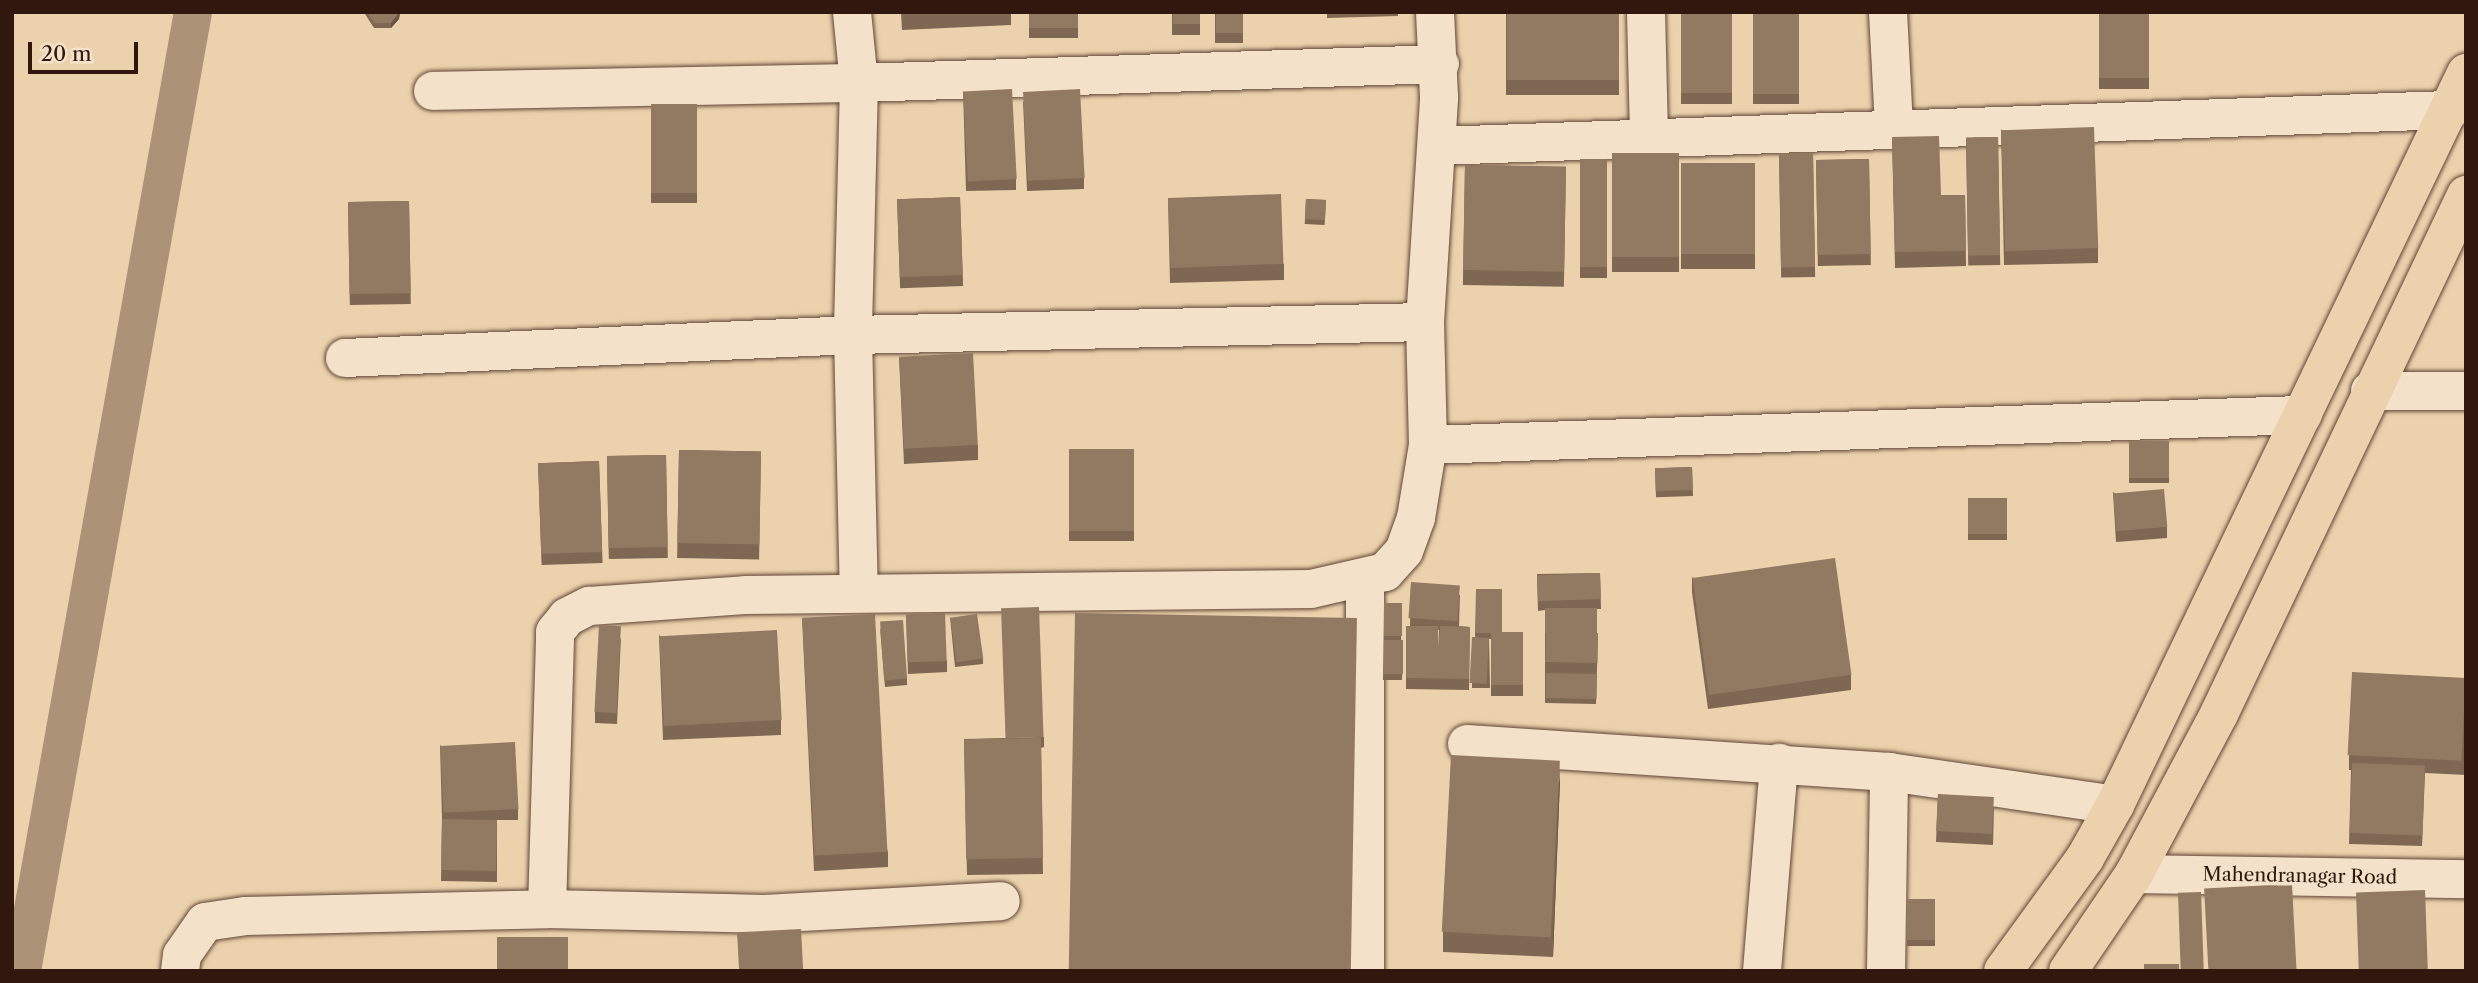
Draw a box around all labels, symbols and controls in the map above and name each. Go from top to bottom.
scale bar [32,28,142,72]
text: 20 m [41,41,92,66]
street label: Mahendranagar Road [2202,863,2398,889]

